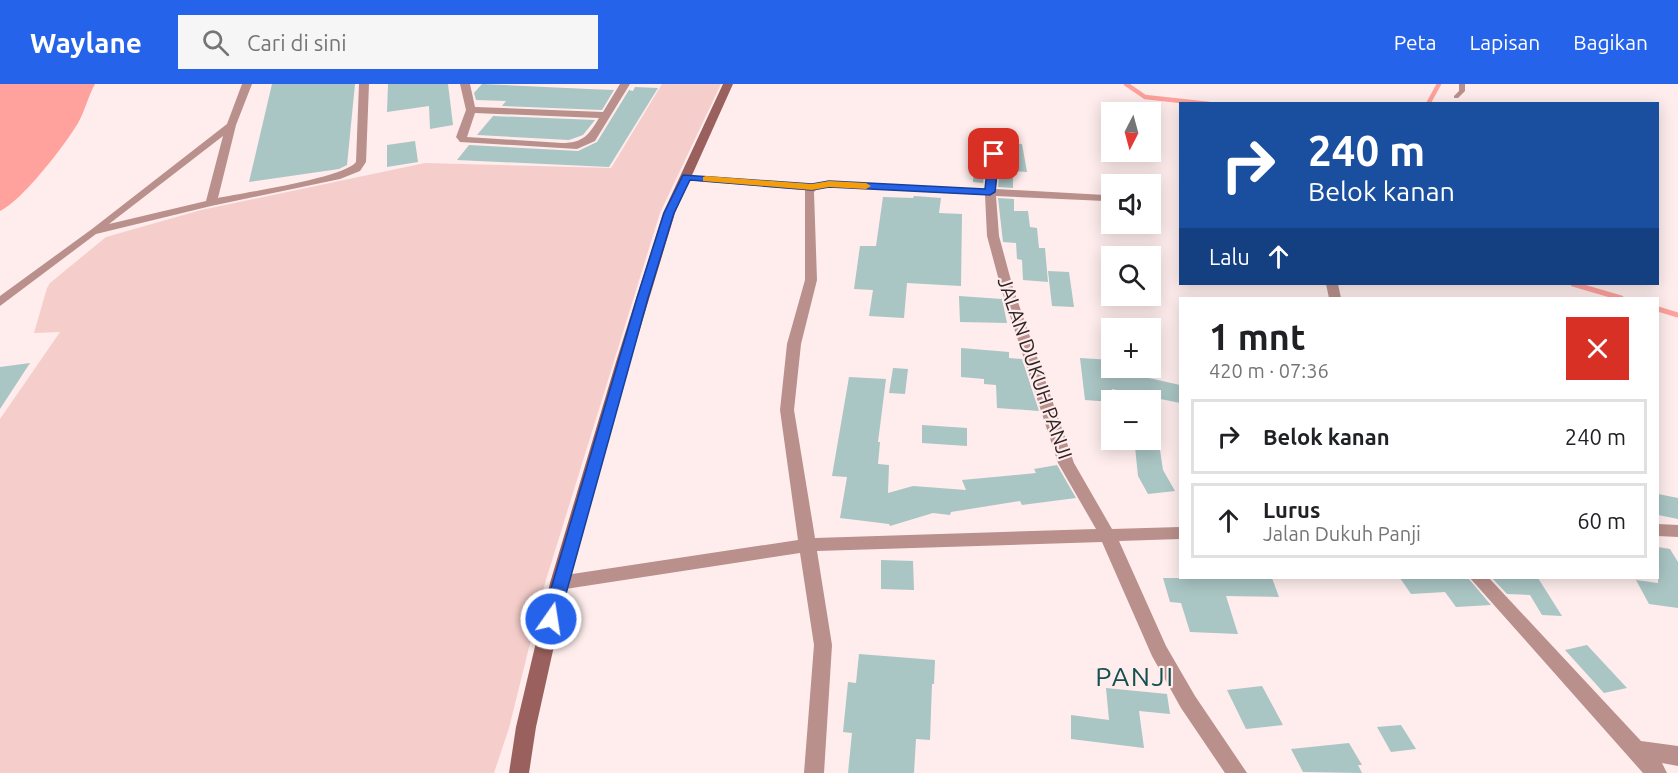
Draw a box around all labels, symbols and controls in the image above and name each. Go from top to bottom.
search box [178,15,598,69]
icon: search [199,26,232,59]
text: Waylane [30,27,142,58]
text: Cari di sini [247,30,347,55]
text: Peta [1394,30,1437,54]
text: Lapisan [1470,30,1540,54]
text: Bagikan [1573,30,1648,54]
north arrow [1101,102,1161,162]
map controls [1101,102,1161,450]
icon: right [1209,126,1287,204]
text: 240 m [1308,127,1425,174]
pin [968,128,1019,179]
icon: arrive [977,137,1010,170]
button: sound [1101,174,1161,234]
text: Belok kanan [1308,176,1455,206]
icon: ahead [1262,240,1295,273]
text: Lalu [1209,244,1250,269]
button: search [1101,246,1161,306]
street label: JALAN DUKUH PANJI [994,274,1077,462]
text: 1 mnt [1209,316,1305,357]
button: close [1566,317,1629,380]
button: + [1101,318,1161,378]
text: 420 m · 07:36 [1209,359,1329,382]
button: − [1101,390,1161,450]
icon: right [1212,420,1245,453]
text: Belok kanan [1263,424,1390,449]
text: 240 m [1565,424,1626,449]
text: Lurus [1263,497,1320,522]
icon: ahead [1212,504,1245,537]
text: 60 m [1577,508,1626,533]
text: Jalan Dukuh Panji [1263,522,1421,545]
position arrow [519,587,583,651]
district label: PANJI [1095,661,1175,691]

